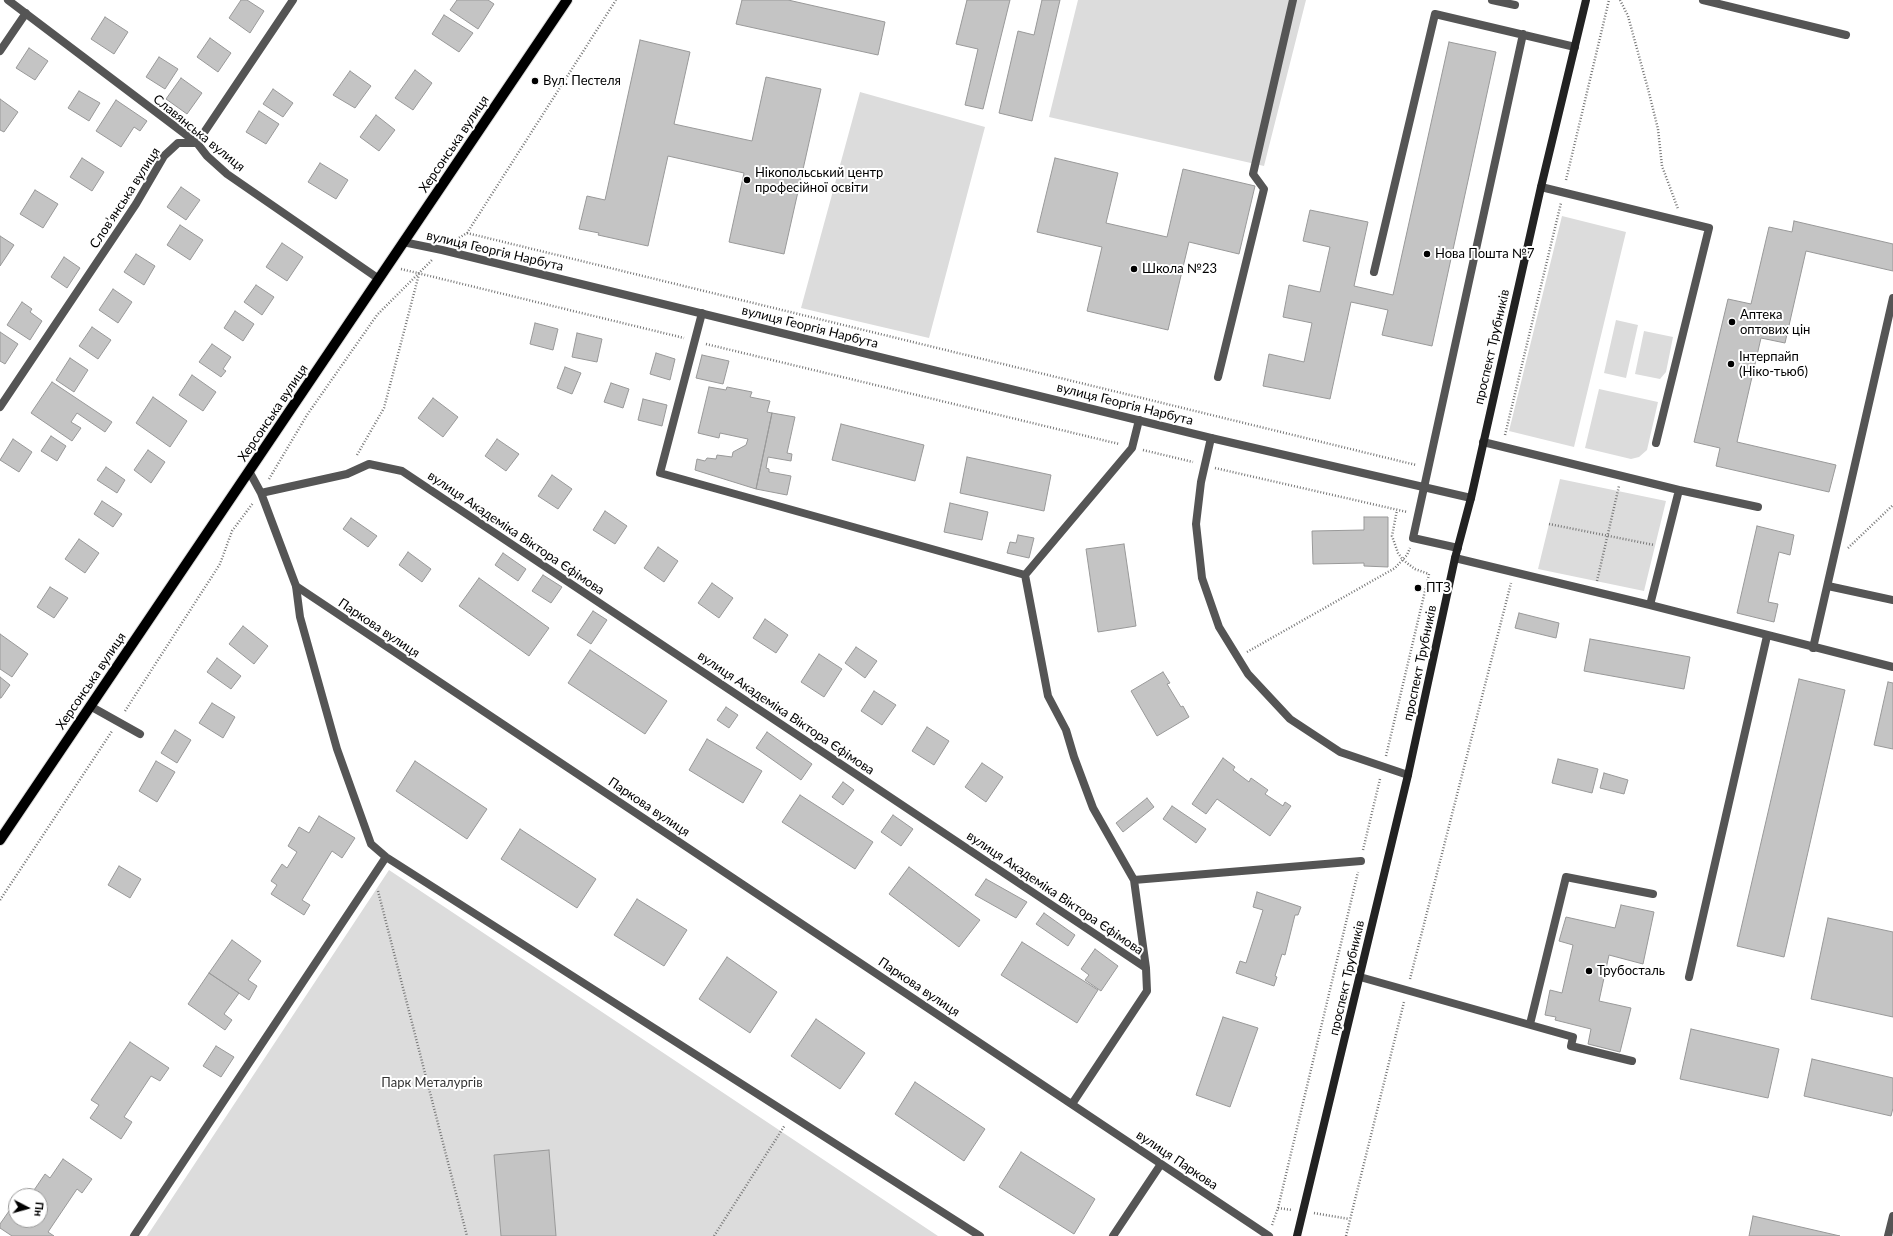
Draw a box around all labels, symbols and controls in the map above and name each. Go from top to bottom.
place label: Вул. Пестеля [543,73,621,89]
marker: Вул. Пестеля [530,76,540,86]
street label: Славянська вулиця [150,91,248,175]
street label: Херсонська вулиця [416,93,492,195]
street label: Словʼянська вулиця [87,145,163,251]
place label: Нікопольський центр професійної освіти [755,165,883,196]
marker: Нікопольський центр професійної освіти [742,175,752,185]
street label: вулиця Георгія Нарбута [425,228,565,274]
place label: Нова Пошта №7 [1435,246,1535,262]
marker: Нова Пошта №7 [1422,249,1432,259]
place label: Школа №23 [1142,261,1217,277]
marker: Школа №23 [1129,264,1139,274]
street label: проспект Трубників [1471,288,1513,406]
street label: вулиця Георгія Нарбута [740,302,880,352]
place label: Аптека оптових цін [1740,307,1810,338]
marker: Аптека оптових цін [1727,317,1737,327]
place label: Інтерпайп (Ніко-тьюб) [1739,349,1808,380]
marker: Інтерпайп (Ніко-тьюб) [1726,359,1736,369]
street label: Херсонська вулиця [235,362,311,464]
street label: вулиця Георгія Нарбута [1055,379,1195,429]
street label: вулиця Академіка Віктора Єфімова [425,468,607,598]
place label: ПТЗ [1426,580,1451,596]
marker: ПТЗ [1413,583,1423,593]
street label: Паркова вулиця [335,595,423,661]
street label: проспект Трубників [1400,604,1440,722]
street label: Херсонська вулиця [53,630,129,732]
street label: вулиця Академіка Віктора Єфімова [695,648,877,778]
street label: Паркова вулиця [605,774,693,840]
street label: вулиця Академіка Віктора Єфімова [964,828,1146,958]
street label: проспект Трубників [1326,919,1368,1037]
street label: Паркова вулиця [875,954,963,1020]
place label: Трубосталь [1597,963,1665,979]
marker: Трубосталь [1584,966,1594,976]
park label: Парк Металургів [381,1075,483,1091]
street label: вулиця Паркова [1133,1127,1221,1193]
north arrow [8,1188,48,1228]
text: Пн [32,1201,47,1217]

